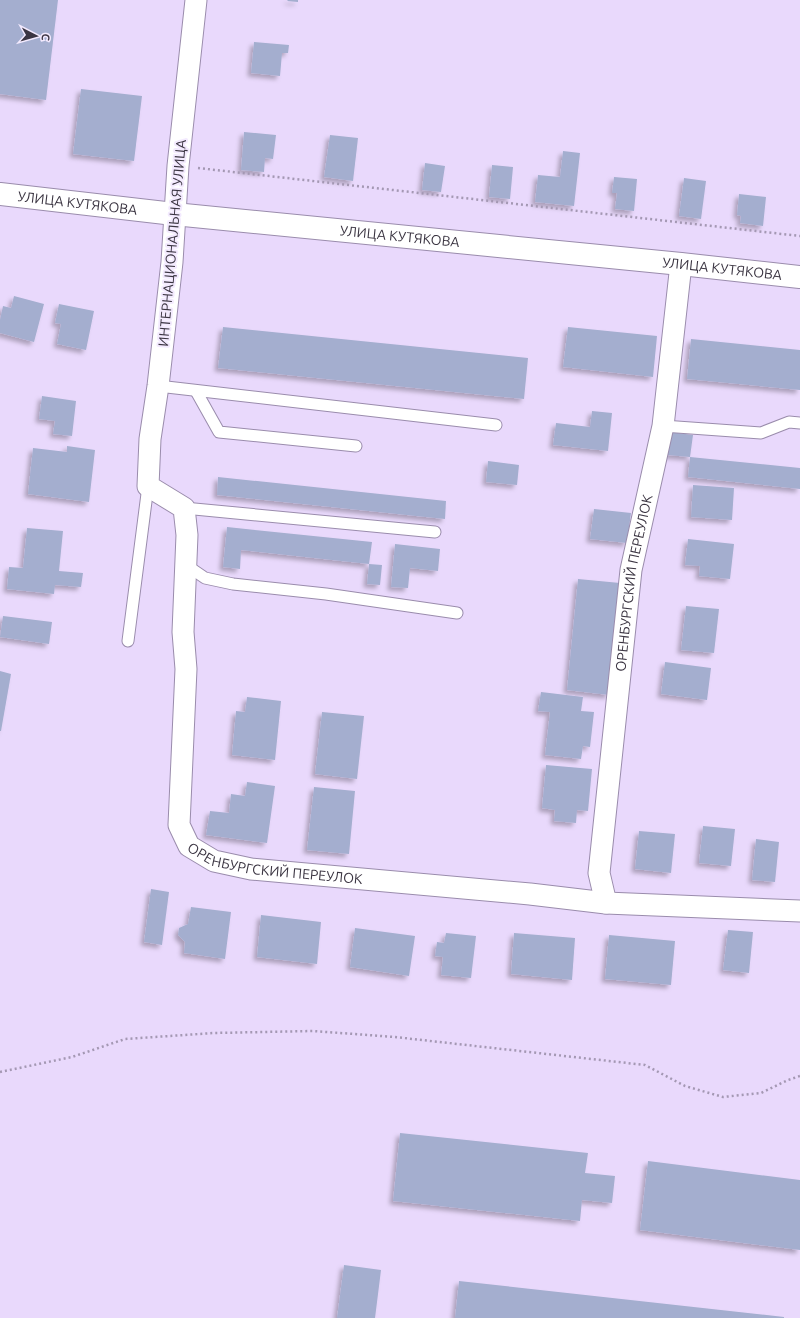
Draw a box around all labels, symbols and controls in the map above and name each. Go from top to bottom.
north arrow [16,16,56,56]
text: С [40,33,52,41]
street label: ИНТЕРНАЦИОНАЛЬНАЯ УЛИЦА [155,139,189,347]
street label: УЛИЦА КУТЯКОВА [17,188,138,218]
street label: УЛИЦА КУТЯКОВА [339,222,460,250]
street label: УЛИЦА КУТЯКОВА [662,254,783,283]
street label: ОРЕНБУРГСКИЙ ПЕРЕУЛОК [612,493,656,672]
street label: ОРЕНБУРГСКИЙ ПЕРЕУЛОК [185,839,364,887]

